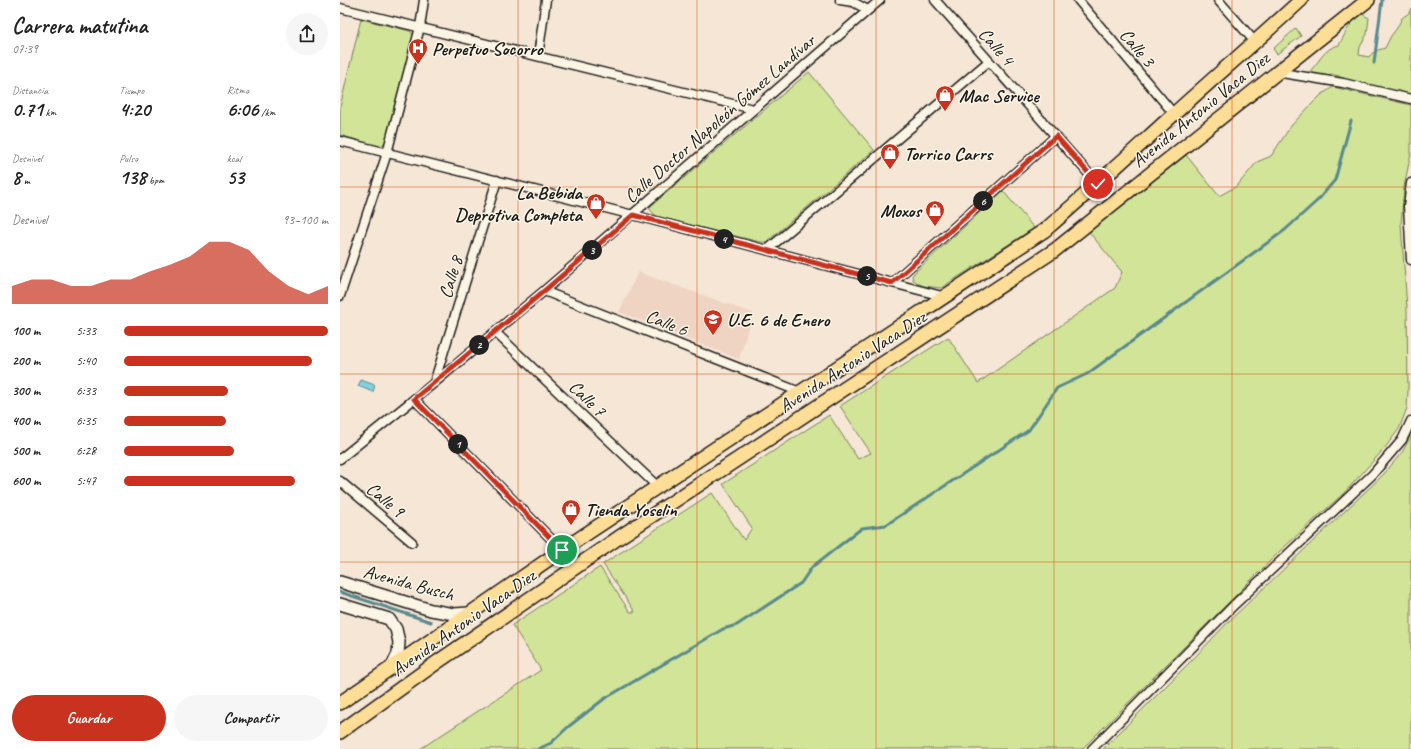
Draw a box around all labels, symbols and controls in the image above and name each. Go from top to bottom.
text: Carrera matutina [12,12,147,40]
button: share [286,13,328,55]
street label: Calle 4 [973,23,1021,73]
street label: Calle 3 [1114,23,1161,73]
street label: Calle Doctor Napoleón Gómez Landívar [619,28,821,208]
hospital icon: Perpetuo Socorro [407,37,429,65]
place label: Perpetuo Socorro [432,37,544,61]
text: 07:39 [12,41,38,57]
street label: Avenida Antonio Vaca Diez [1127,46,1276,173]
text: Distancia [12,83,48,97]
text: Tiempo [119,83,144,97]
text: Ritmo [227,83,249,97]
shop icon: Mac Service [934,84,956,112]
place label: Mac Service [959,84,1040,108]
text: 0.71 [12,97,43,122]
text: 4:20 [119,97,150,122]
text: 6:06 [227,97,258,122]
text: km [43,105,56,119]
text: /km [258,105,276,119]
shop icon: Torrico Carrs [879,142,901,170]
place label: Torrico Carrs [904,142,994,166]
text: Desnivel [12,151,42,165]
text: Pulso [119,151,138,165]
text: kcal [227,151,241,165]
text: 8 [12,165,21,190]
text: 138 [119,165,146,190]
text: 53 [227,165,244,190]
pin [1081,167,1115,201]
text: m [21,173,30,187]
text: bpm [146,173,164,187]
icon: check [1087,173,1109,195]
place label: La Bebida Deprotiva Completa [455,181,584,227]
pin: 6 [973,191,993,211]
shop icon: La Bebida Deprotiva Completa [585,192,607,220]
text: 6 [980,194,986,208]
place label: Moxos [880,199,923,223]
shop icon: Moxos [924,199,946,227]
text: Desnivel [12,212,47,228]
text: 93–100 m [283,212,328,228]
pin: 4 [714,229,734,249]
text: 4 [722,232,726,246]
pin: 3 [582,240,602,260]
text: 3 [590,243,594,257]
street label: Calle 8 [433,251,469,301]
pin: 5 [857,266,877,286]
text: 5 [865,269,869,283]
street label: Calle 6 [642,304,692,343]
street label: Avenida Antonio Vaca Diez [775,304,932,418]
school or university icon: U.E. 6 de Enero [702,308,724,336]
place label: U.E. 6 de Enero [727,308,831,332]
text: 100 m [12,323,40,339]
text: 5:33 [76,323,96,339]
pin: 2 [469,335,489,355]
text: 2 [477,338,481,352]
text: 200 m [12,353,40,369]
text: 5:40 [76,353,96,369]
street label: Calle 7 [563,375,612,423]
text: 300 m [12,383,40,399]
text: 6:33 [76,383,96,399]
text: 400 m [12,413,40,429]
text: 6:35 [76,413,96,429]
pin: 1 [448,434,468,454]
text: 1 [456,437,460,451]
text: 500 m [12,443,40,459]
text: 6:28 [76,443,96,459]
text: 600 m [12,473,40,489]
text: 5:47 [76,473,96,489]
street label: Calle 9 [361,477,411,524]
shop icon: Tienda Yoselin [560,498,582,526]
place label: Tienda Yoselin [585,498,677,522]
pin [545,533,579,567]
icon: arrive [551,539,573,561]
street label: Avenida Busch [361,559,457,607]
street label: Avenida Antonio Vaca Diez [387,563,542,682]
button: Guardar [12,695,166,741]
button: Compartir [174,695,328,741]

